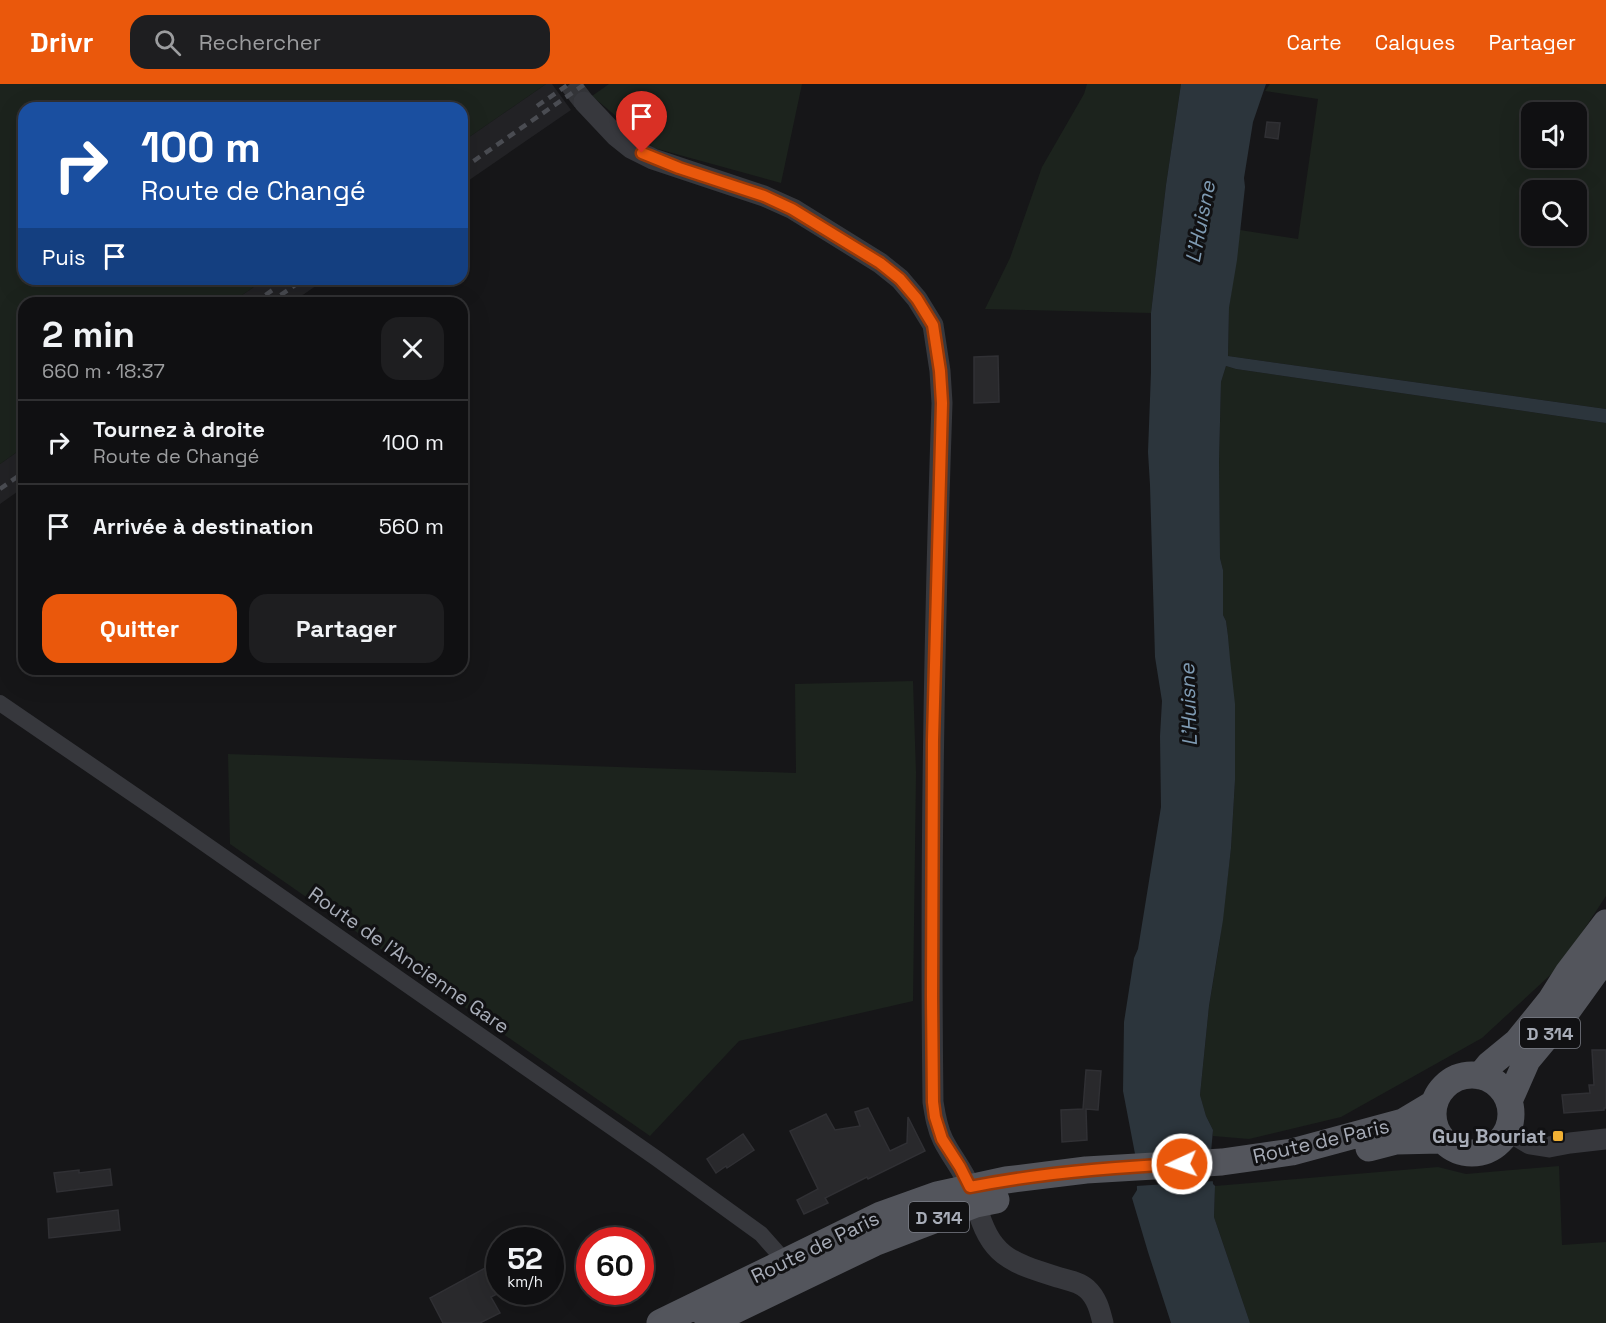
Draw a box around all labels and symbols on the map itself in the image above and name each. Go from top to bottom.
pin [616,91,667,153]
water label: L'Huisne [1179,177,1221,265]
water label: L'Huisne [1173,662,1203,747]
street label: Route de l'Ancienne Gare [303,881,515,1039]
road number: D 314 [1520,1018,1580,1048]
street label: Route de Paris [1250,1113,1392,1169]
place label: Guy Bouriat [1432,1123,1546,1149]
marker: Guy Bouriat [1551,1129,1565,1143]
position arrow [1150,1132,1214,1196]
road number: D 314 [909,1202,969,1232]
street label: Route de Paris [747,1205,883,1289]
speed limit sign: 60 [576,1227,654,1305]

